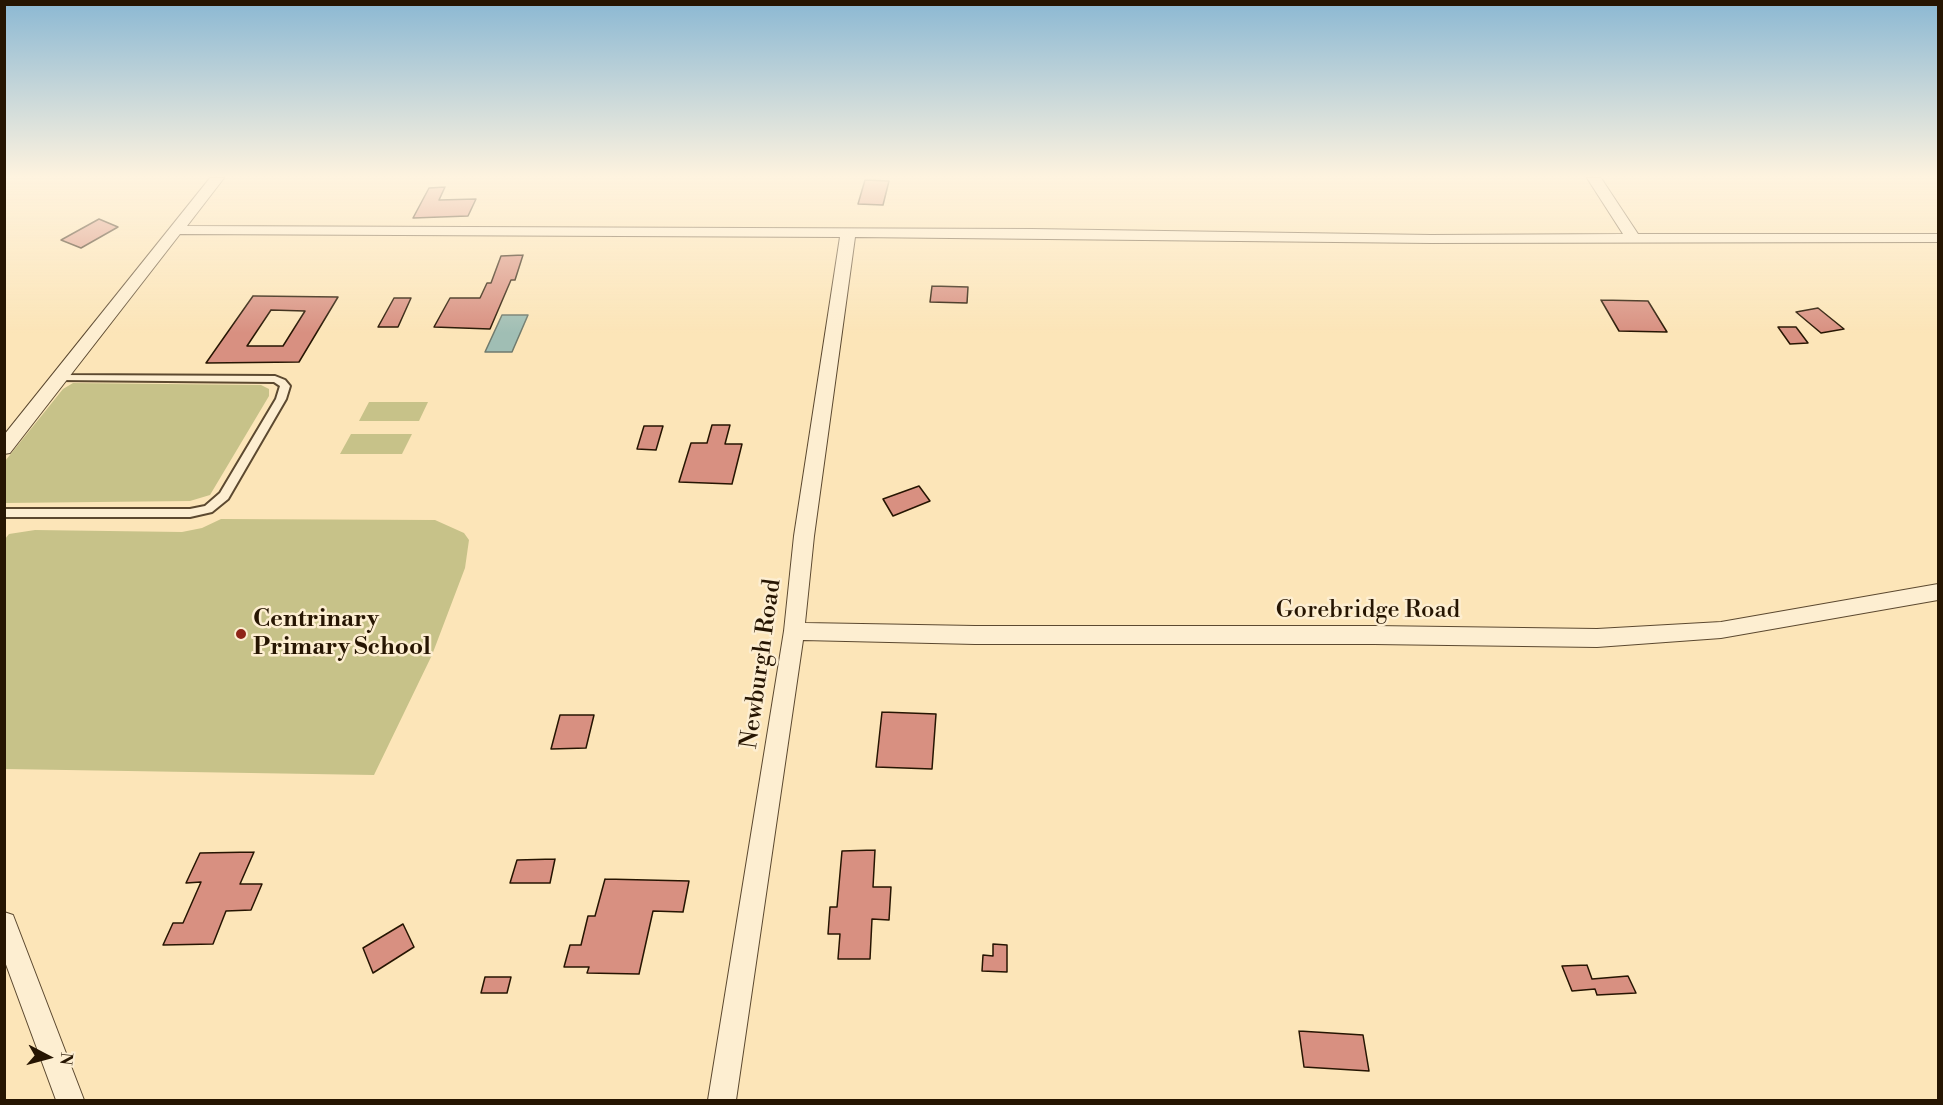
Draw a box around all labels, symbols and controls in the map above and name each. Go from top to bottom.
street label: Newburgh Road [736,577,788,751]
street label: Gorebridge Road [1276,597,1460,625]
place label: Centrinary Primary School [253,606,431,662]
marker: Centrinary Primary School [234,627,248,641]
north arrow [18,1027,78,1087]
text: N [55,1052,77,1066]

